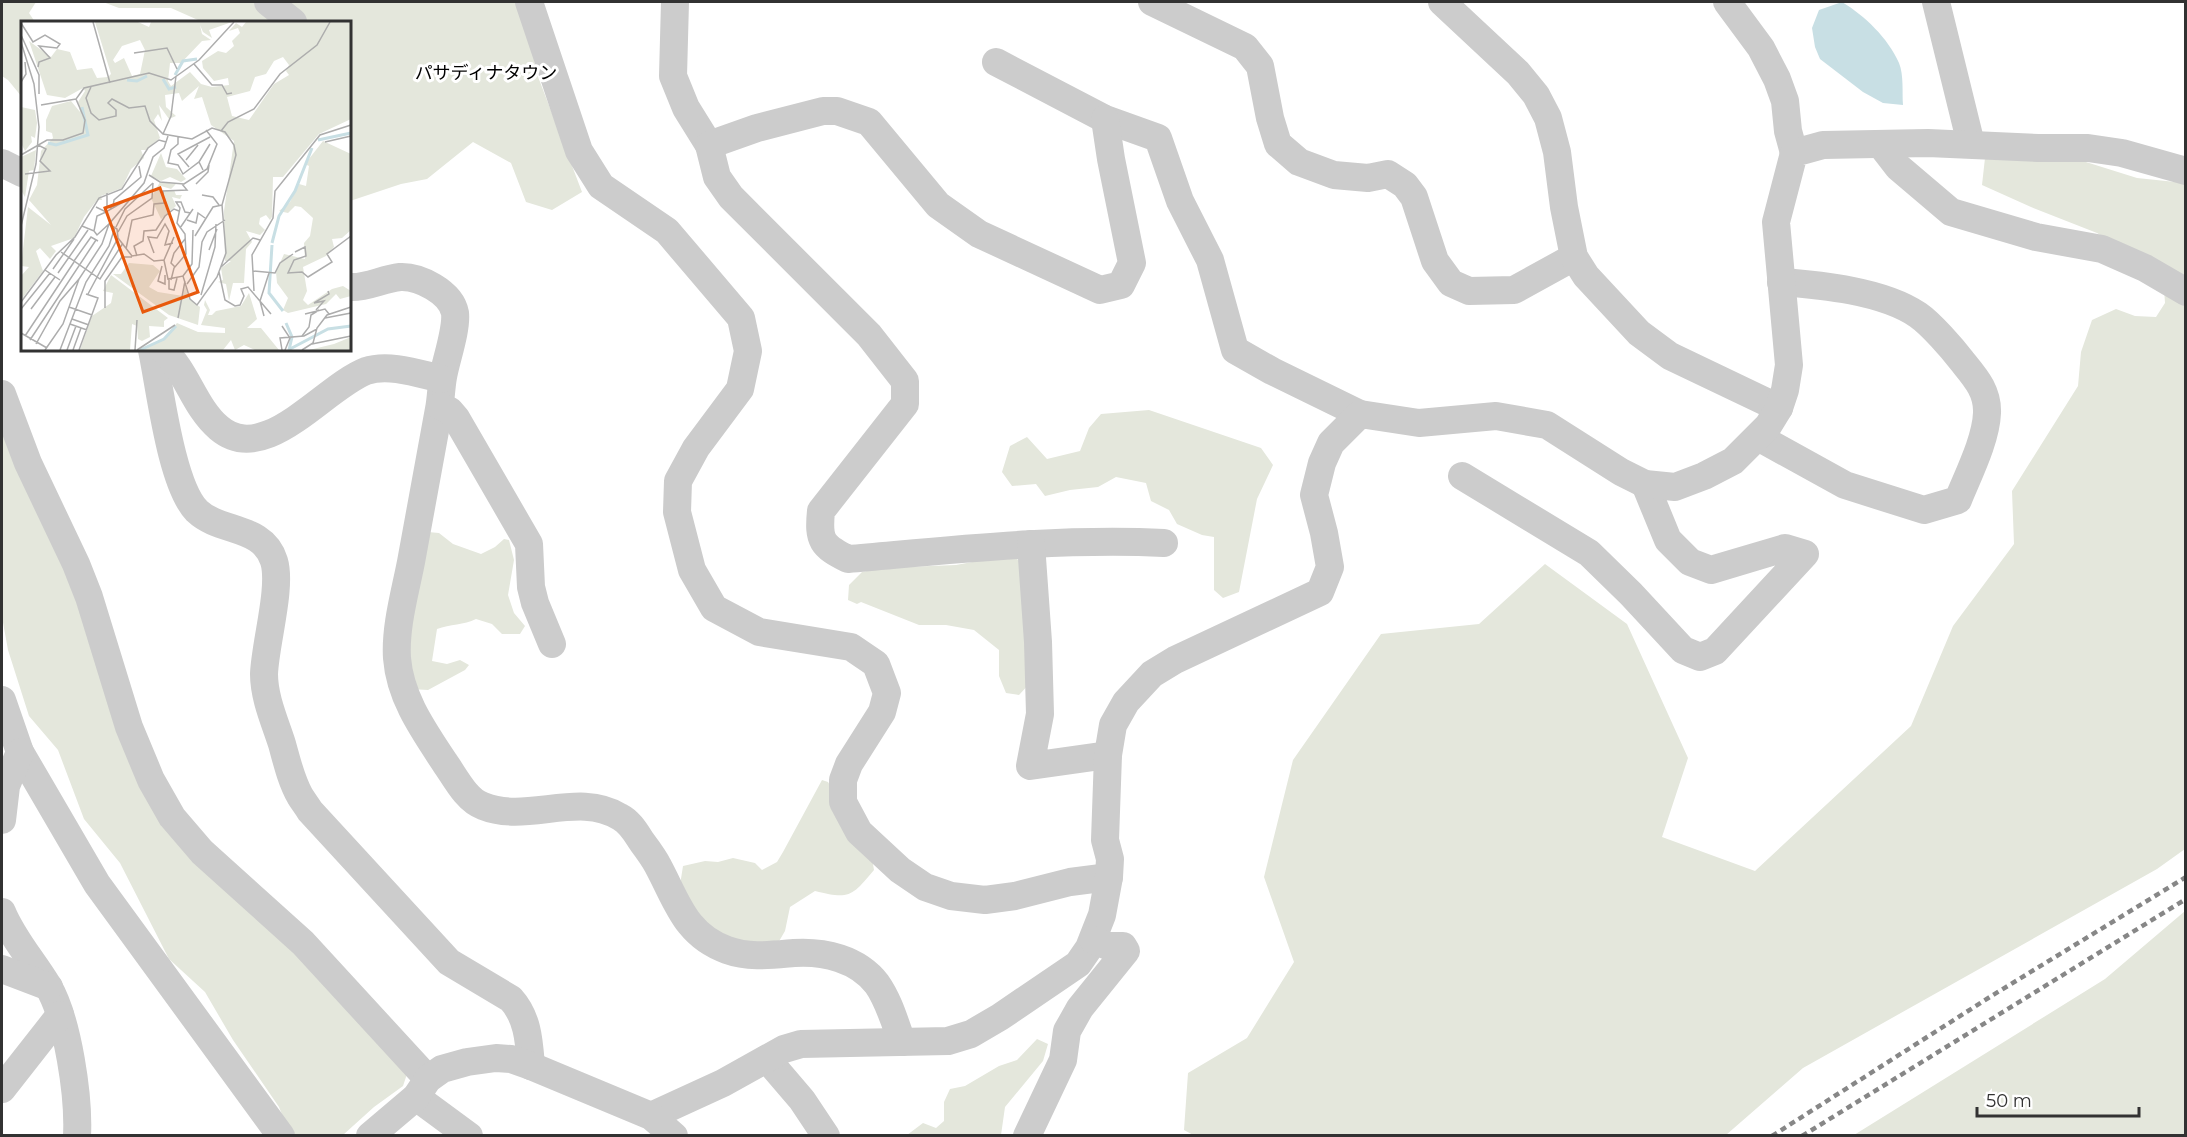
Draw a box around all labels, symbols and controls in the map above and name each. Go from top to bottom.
inset map [21,21,351,351]
district label: パサディナタウン [415,62,557,84]
scale bar [1977,1080,2139,1118]
text: 50 m [1986,1090,2032,1112]

